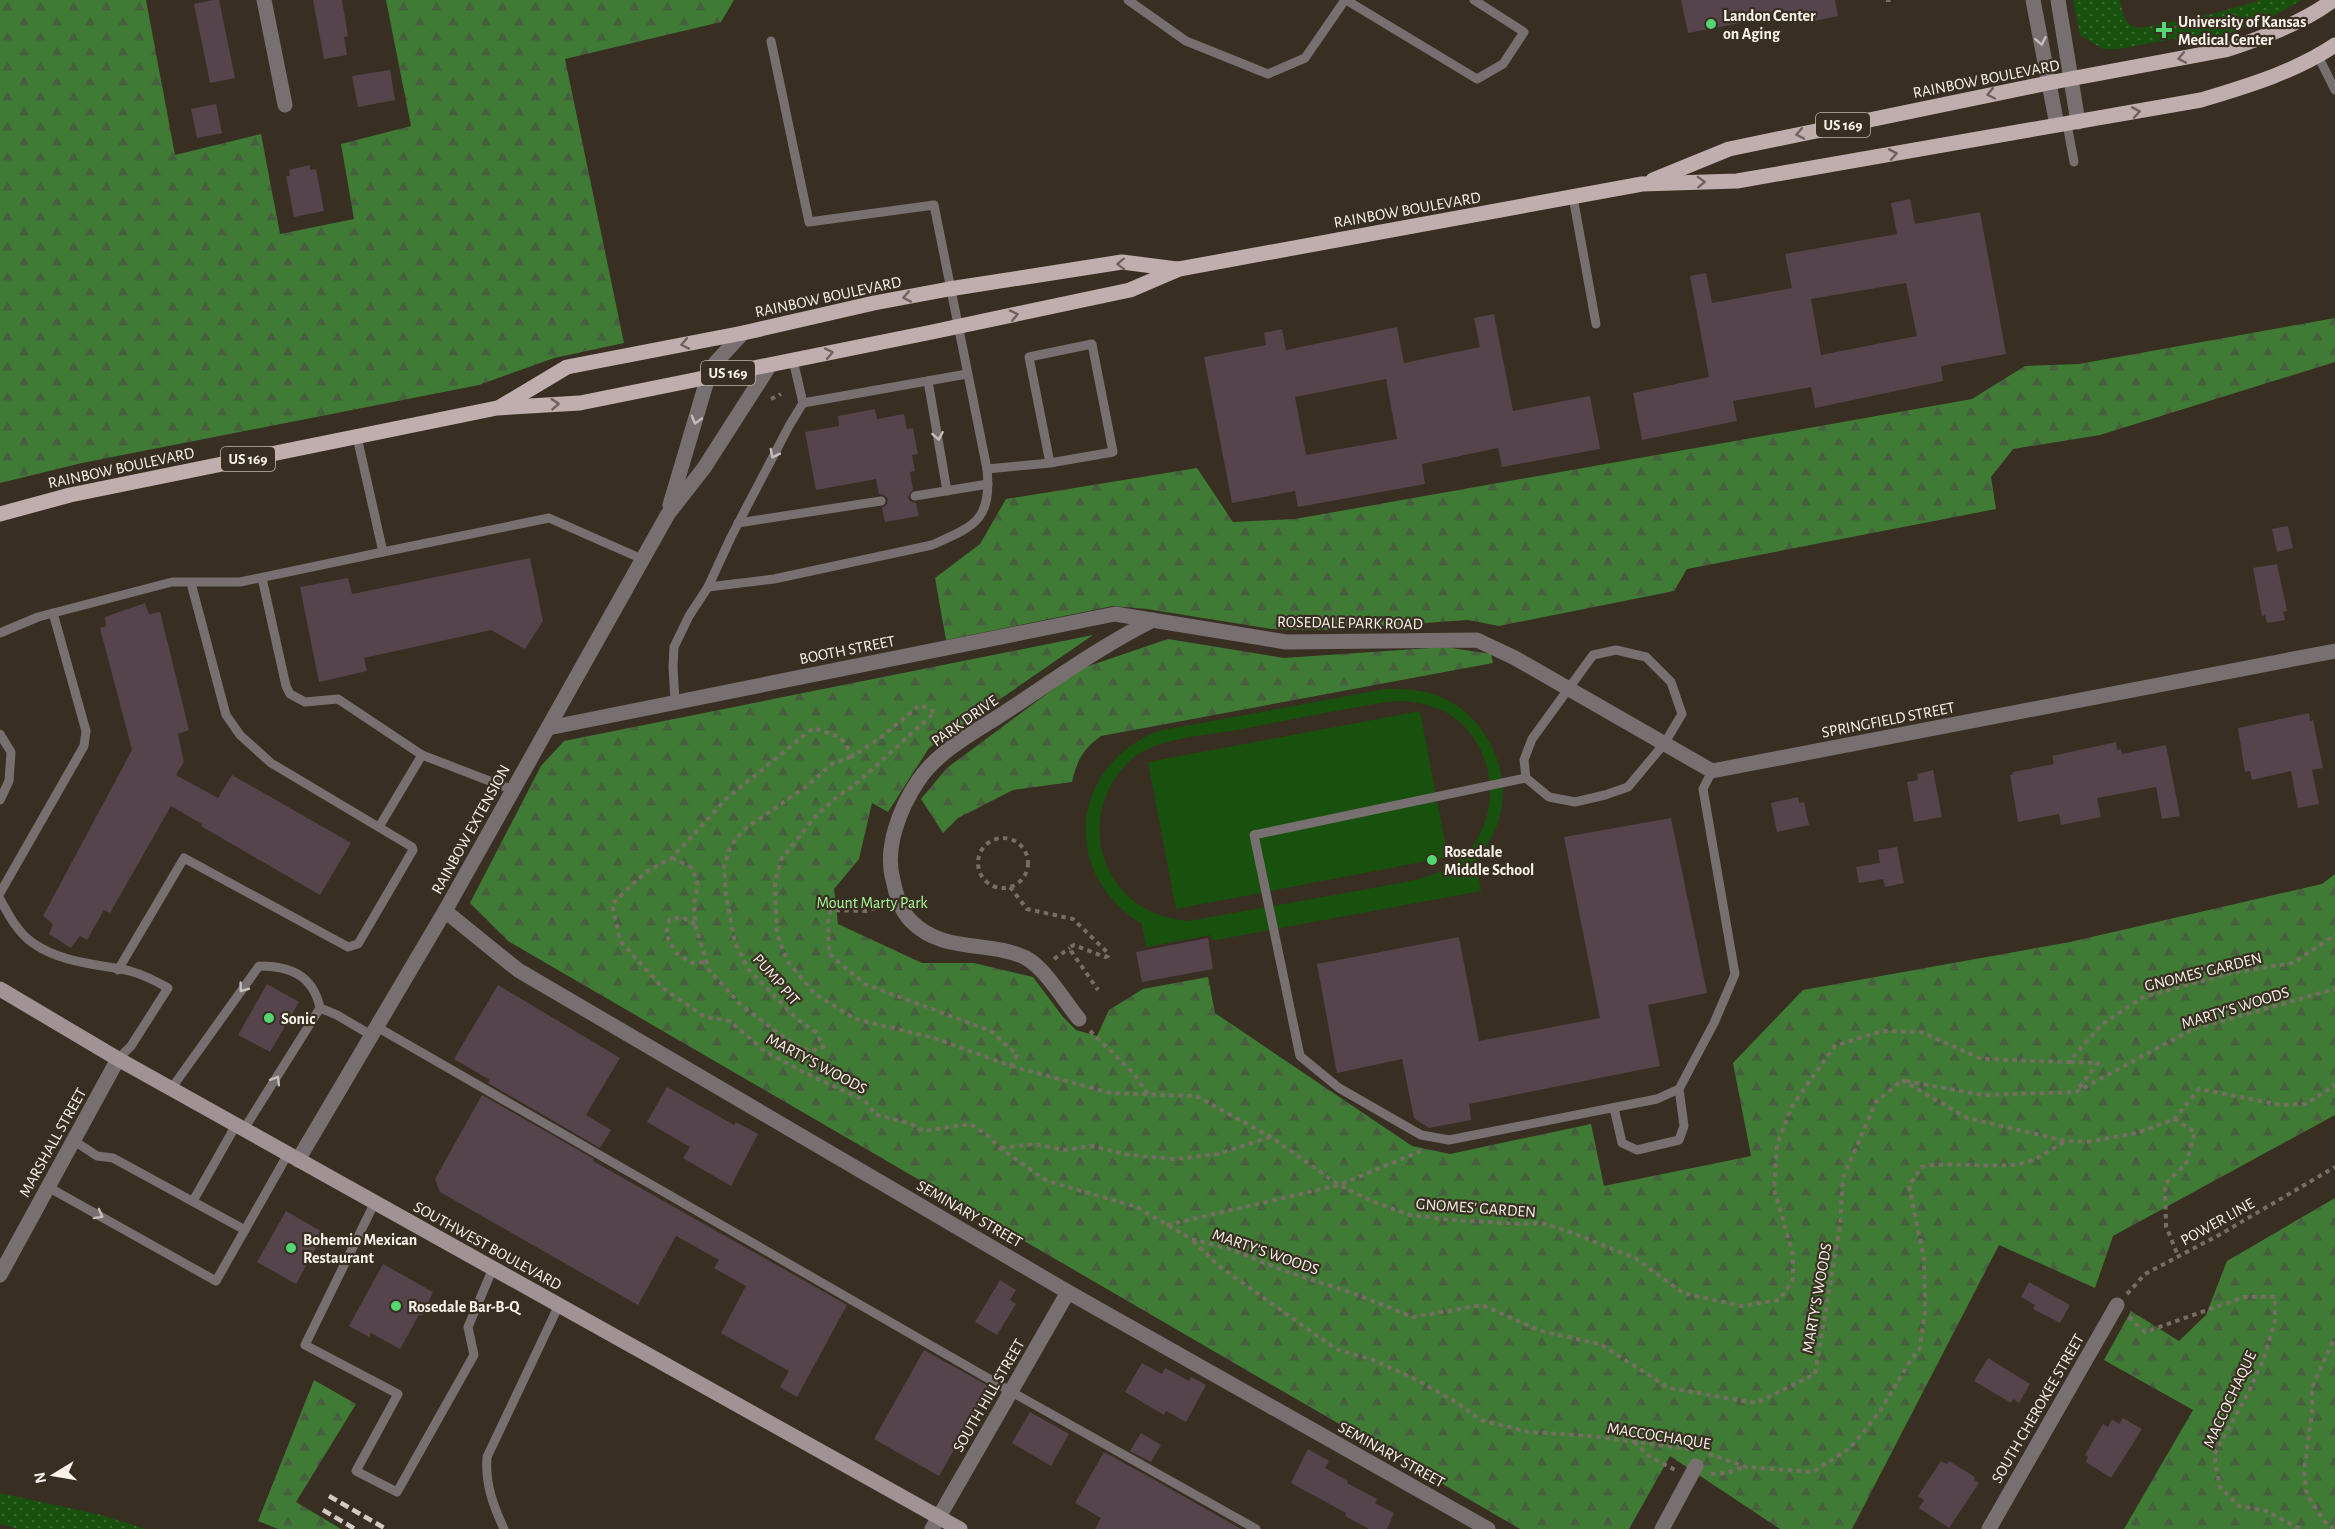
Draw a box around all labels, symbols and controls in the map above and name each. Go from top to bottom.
place label: Landon Center on Aging [1723,8,1816,42]
place label: University of Kansas Medical Center [2178,14,2306,48]
marker: Landon Center on Aging [1704,17,1718,31]
marker: University of Kansas Medical Center [2155,21,2173,39]
one-way arrow [2034,36,2047,46]
one-way arrow [2177,51,2187,64]
street label: RAINBOW BOULEVARD [1912,57,2061,101]
one-way arrow [1986,87,1996,100]
one-way arrow [2131,106,2141,118]
road number: US 169 [1816,113,1870,137]
one-way arrow [1796,127,1806,140]
one-way arrow [1888,148,1898,160]
one-way arrow [1696,176,1705,189]
street label: RAINBOW BOULEVARD [1332,189,1482,231]
one-way arrow [1116,257,1125,270]
street label: RAINBOW BOULEVARD [754,274,903,320]
one-way arrow [903,290,913,303]
one-way arrow [1009,309,1019,322]
one-way arrow [681,337,691,350]
one-way arrow [824,347,834,360]
road number: US 169 [701,361,755,385]
one-way arrow [551,398,560,411]
one-way arrow [690,414,703,424]
one-way arrow [931,431,943,441]
street label: RAINBOW BOULEVARD [47,445,196,491]
road number: US 169 [221,447,275,471]
one-way arrow [770,448,782,459]
street label: ROSEDALE PARK ROAD [1277,614,1423,632]
street label: BOOTH STREET [798,633,896,667]
street label: PARK DRIVE [928,692,1001,749]
street label: SPRINGFIELD STREET [1820,699,1956,741]
street label: RAINBOW EXTENSION [429,762,513,897]
place label: Rosedale Middle School [1444,844,1534,878]
marker: Rosedale Middle School [1425,853,1439,867]
park label: Mount Marty Park [816,895,928,912]
street label: GNOMES' GARDEN [2143,950,2264,994]
street label: PUMP PIT [750,951,803,1008]
one-way arrow [239,981,250,992]
street label: MARTY'S WOODS [2180,984,2291,1032]
marker: Sonic [262,1011,276,1025]
place label: Sonic [281,1011,315,1027]
street label: MARTY'S WOODS [763,1031,870,1097]
one-way arrow [268,1076,280,1086]
street label: MARSHALL STREET [16,1085,89,1200]
street label: SEMINARY STREET [914,1177,1025,1251]
street label: POWER LINE [2178,1195,2257,1249]
street label: GNOMES' GARDEN [1415,1196,1537,1220]
street label: SOUTHWEST BOULEVARD [411,1199,564,1293]
one-way arrow [93,1208,103,1219]
street label: MARTY'S WOODS [1210,1226,1321,1278]
place label: Bohemio Mexican Restaurant [303,1232,417,1266]
marker: Bohemio Mexican Restaurant [284,1241,298,1255]
street label: MARTY'S WOODS [1799,1242,1835,1355]
marker: Rosedale Bar-B-Q [389,1299,403,1313]
place label: Rosedale Bar-B-Q [408,1299,521,1316]
street label: SOUTH CHEROKEE STREET [1989,1331,2087,1486]
street label: SOUTH HILL STREET [950,1336,1028,1455]
street label: MACCOCHAQUE [2201,1348,2260,1451]
street label: SEMINARY STREET [1336,1419,1448,1491]
street label: MACCOCHAQUE [1606,1420,1712,1453]
north arrow [24,1445,84,1505]
text: N [31,1471,49,1485]

